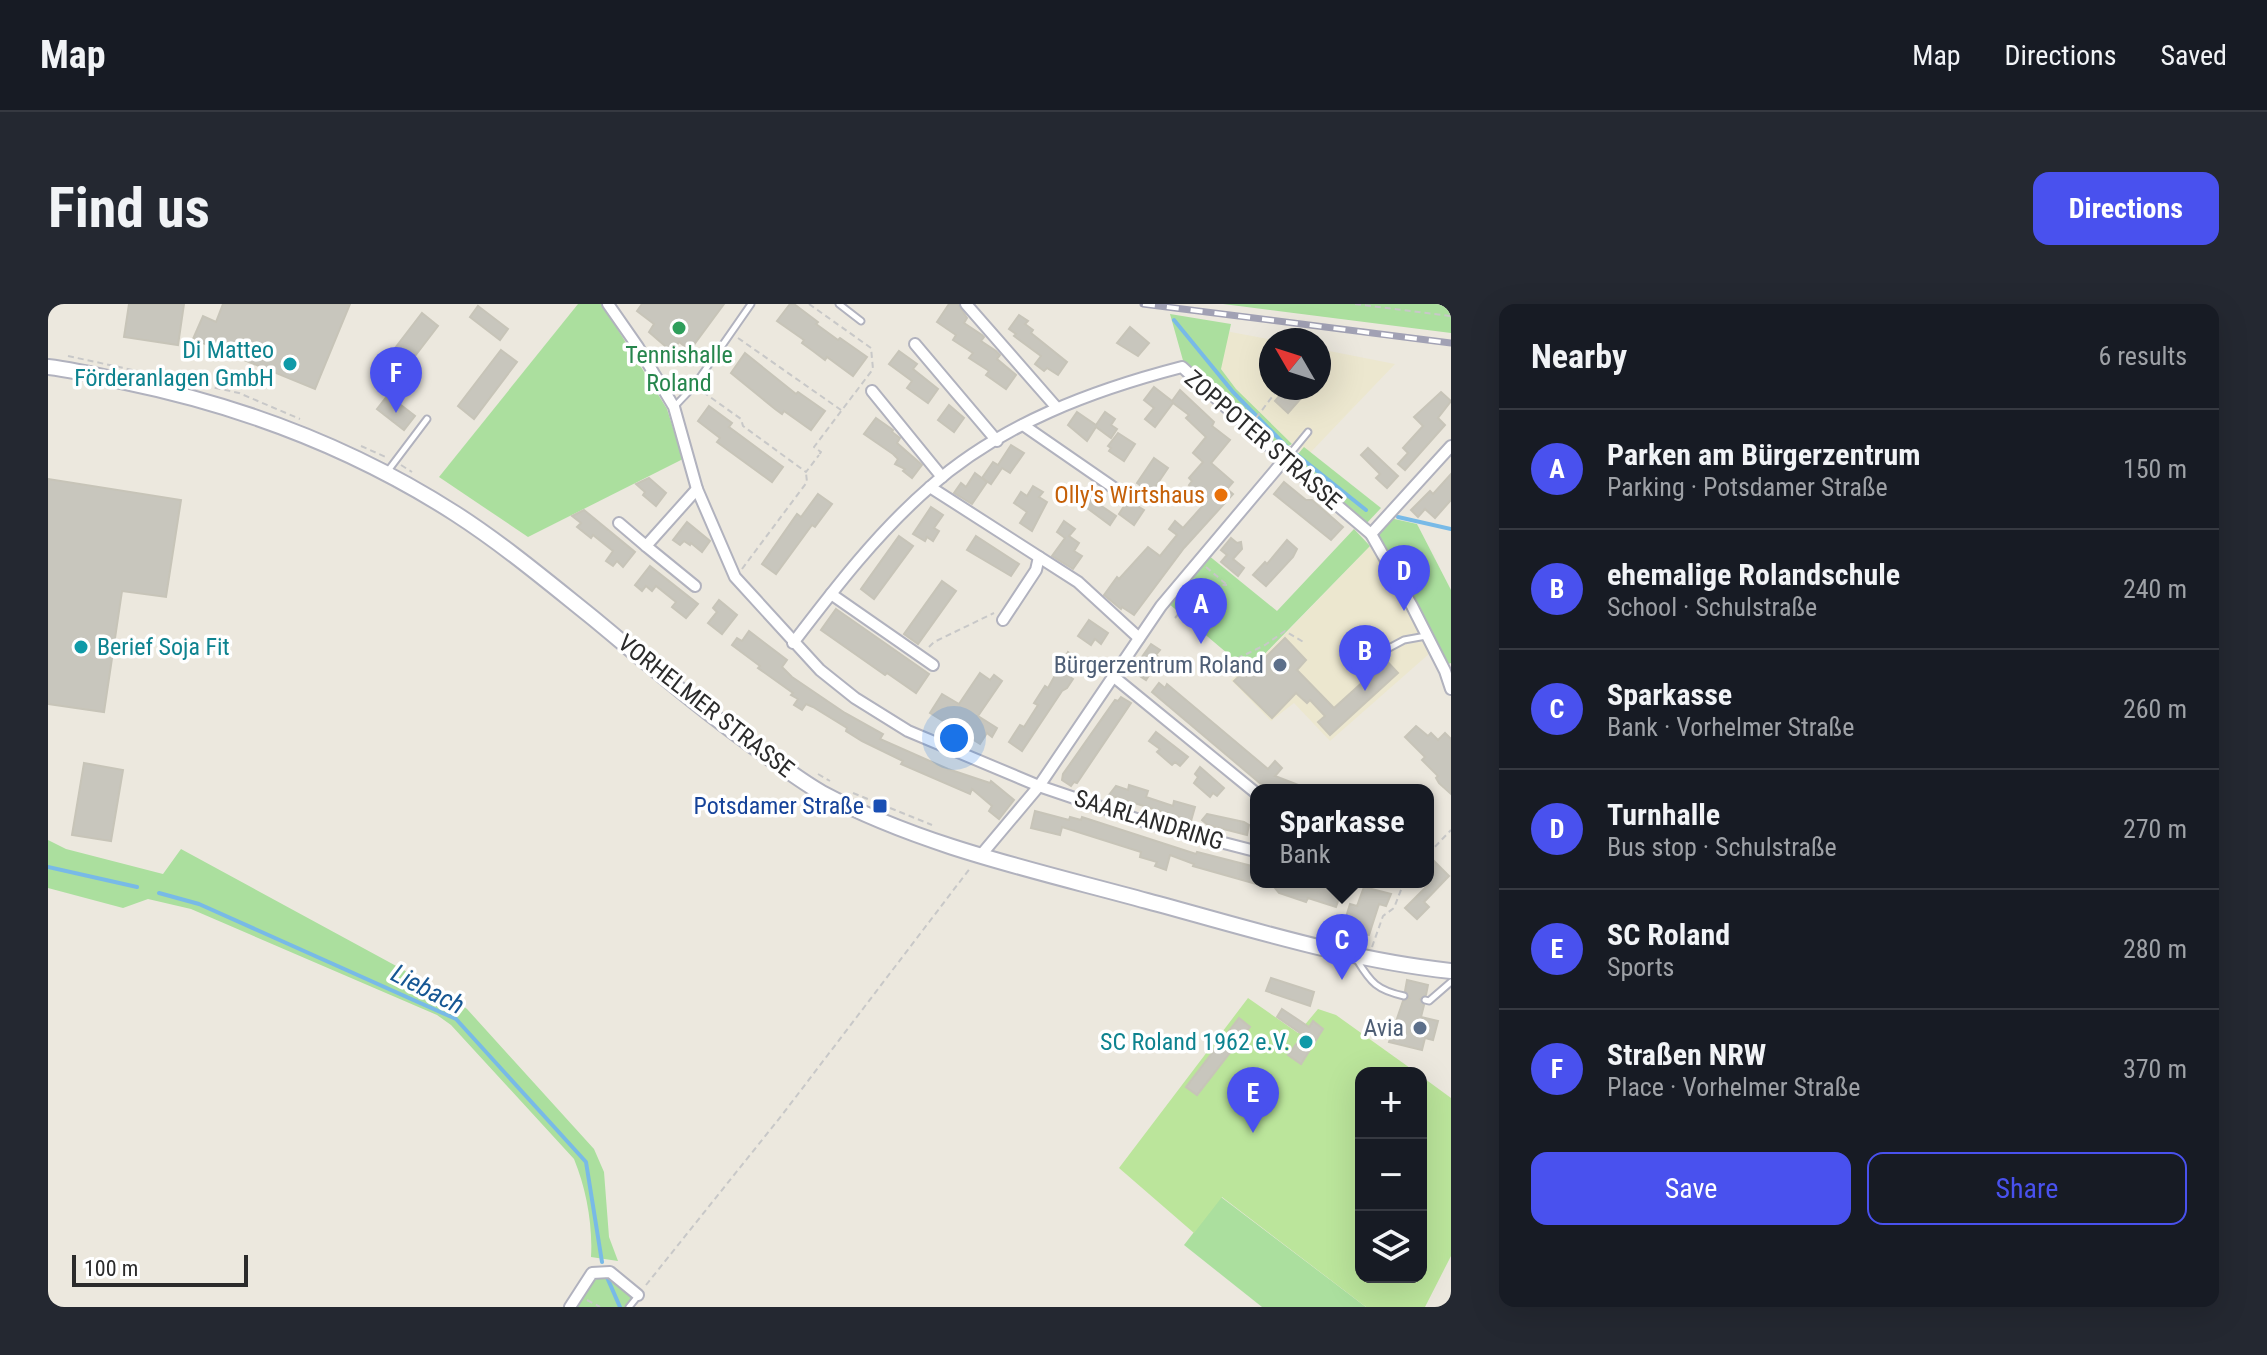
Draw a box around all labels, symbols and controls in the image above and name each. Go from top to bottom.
text: Map [40,33,106,77]
text: Map [1912,39,1961,72]
text: Directions [2005,39,2116,72]
text: Saved [2160,39,2227,72]
button: Directions [2033,172,2219,245]
text: Find us [48,175,210,241]
marker: Tennishalle Roland [670,319,688,337]
north arrow [1259,328,1331,400]
place label: Di Matteo Förderanlagen GmbH [74,336,274,392]
text: Nearby [1531,336,1627,376]
place label: Tennishalle Roland [625,341,733,397]
text: 6 results [2098,341,2187,371]
pin: F [370,347,422,413]
marker: Di Matteo Förderanlagen GmbH [281,355,299,373]
street label: ZOPPOTER STRASSE [1179,364,1347,516]
text: Parken am Bürgerzentrum [1607,437,1921,472]
text: A [1549,454,1565,484]
text: 150 m [2123,454,2187,484]
text: Parking · Potsdamer Straße [1607,472,1888,502]
place label: Olly's Wirtshaus [1054,481,1205,509]
marker: Olly's Wirtshaus [1212,486,1230,504]
pin: D [1378,545,1430,611]
text: ehemalige Rolandschule [1607,557,1900,592]
text: B [1550,574,1564,604]
text: 240 m [2123,574,2187,604]
pin: A [1175,578,1227,644]
text: School · Schulstraße [1607,592,1817,622]
pin: B [1339,625,1391,691]
street label: VORHELMER STRASSE [613,629,800,783]
place label: Berief Soja Fit [97,633,230,661]
marker: Berief Soja Fit [72,638,90,656]
place label: Bürgerzentrum Roland [1054,651,1264,679]
marker: Bürgerzentrum Roland [1271,656,1289,674]
text: Sparkasse [1607,677,1732,712]
text: C [1550,694,1564,724]
text: 260 m [2123,694,2187,724]
text: Bank · Vorhelmer Straße [1607,712,1854,742]
your location [934,718,974,758]
street label: SAARLANDRING [1071,784,1227,856]
popup [1250,784,1434,888]
place label: Potsdamer Straße [694,792,864,820]
marker: Potsdamer Straße [871,797,889,815]
text: Turnhalle [1607,797,1720,832]
text: Sparkasse [1279,804,1405,839]
text: D [1550,814,1564,844]
text: 270 m [2123,814,2187,844]
text: Bus stop · Schulstraße [1607,832,1837,862]
text: Bank [1279,839,1330,869]
pin: C [1316,914,1368,980]
text: SC Roland [1607,917,1730,952]
text: E [1551,934,1563,964]
text: 280 m [2123,934,2187,964]
text: Sports [1607,952,1674,982]
water label: Liebach [386,958,470,1020]
place label: Avia [1363,1014,1404,1042]
marker: Avia [1411,1019,1429,1037]
place label: SC Roland 1962 e.V. [1100,1028,1290,1056]
marker: SC Roland 1962 e.V. [1297,1033,1315,1051]
text: Straßen NRW [1607,1037,1766,1072]
text: F [1551,1054,1563,1084]
text: 370 m [2123,1054,2187,1084]
pin: E [1227,1067,1279,1133]
map controls [1355,1067,1427,1283]
button: + [1355,1067,1427,1139]
text: Place · Vorhelmer Straße [1607,1072,1860,1102]
button: − [1355,1139,1427,1211]
button: Save [1531,1152,1851,1225]
button: Share [1867,1152,2187,1225]
button: layers [1355,1211,1427,1283]
scale bar [72,1251,248,1287]
text: 100 m [84,1256,138,1281]

